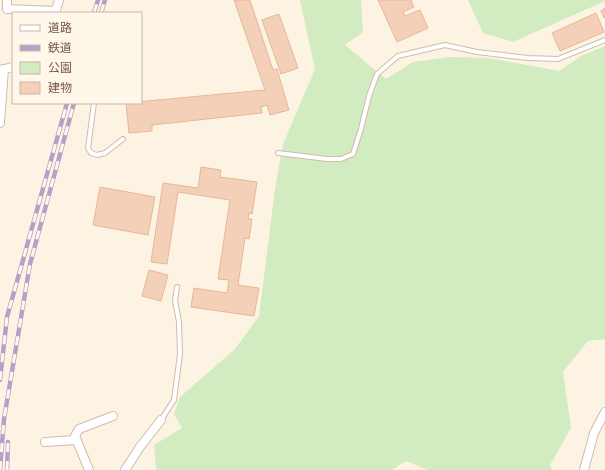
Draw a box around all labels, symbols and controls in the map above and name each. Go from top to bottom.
legend [12,12,142,104]
text: 道路 [48,20,72,35]
text: 鉄道 [48,40,72,55]
text: 公園 [48,60,72,75]
text: 建物 [48,80,72,95]

